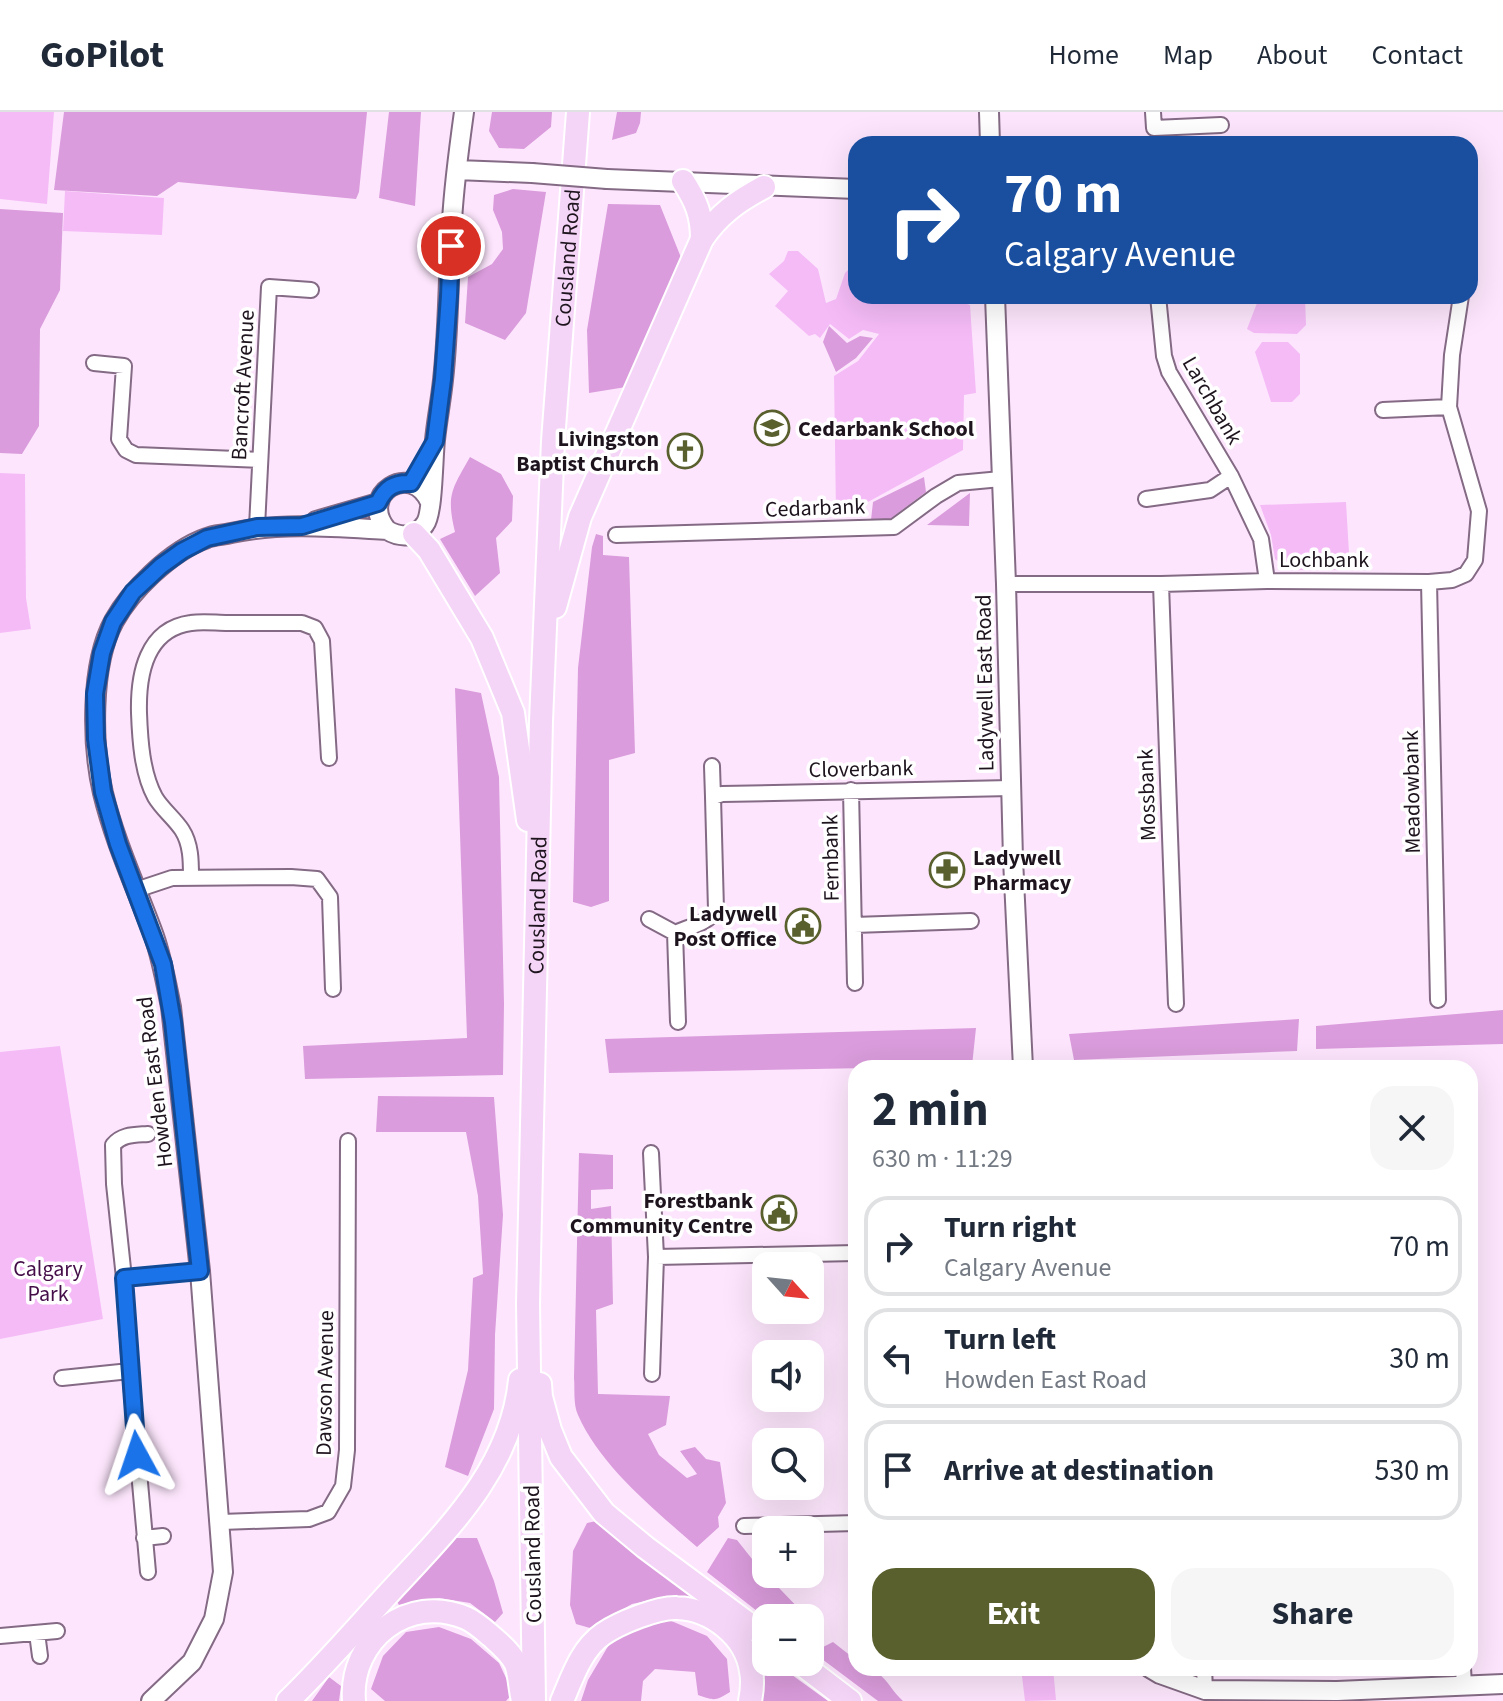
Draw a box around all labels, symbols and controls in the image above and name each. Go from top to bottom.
text: GoPilot [40,28,164,82]
text: Home [1048,35,1119,75]
text: Map [1163,35,1213,75]
text: About [1257,35,1328,75]
text: Contact [1372,35,1463,75]
text: 70 m [1004,155,1122,234]
icon: right [872,168,976,272]
street label: Cousland Road [547,188,589,328]
pin [417,212,485,280]
icon: arrive [429,224,473,268]
text: Calgary Avenue [1004,229,1236,280]
street label: Bancroft Avenue [223,309,263,461]
street label: Larchbank [1174,350,1250,451]
school or university icon: Cedarbank School [753,409,791,447]
place label: Cedarbank School [798,413,975,445]
place label: Livingston Baptist Church [516,423,659,480]
church icon: Livingston Baptist Church [666,432,704,470]
street label: Cedarbank [764,490,866,526]
street label: Lochbank [1279,544,1369,576]
street label: Ladywell East Road [967,594,1003,772]
street label: Meadowbank [1395,730,1429,854]
street label: Mossbank [1129,748,1165,842]
street label: Cloverbank [808,752,914,786]
street label: Fernbank [814,814,848,902]
street label: Cousland Road [520,836,555,975]
place label: Ladywell Pharmacy [973,842,1072,899]
pharmacy icon: Ladywell Pharmacy [928,851,966,889]
place label: Ladywell Post Office [673,898,778,955]
public building icon: Ladywell Post Office [784,907,822,945]
street label: Howden East Road [129,995,181,1169]
text: 2 min [872,1076,989,1144]
button: close [1370,1086,1454,1170]
text: 630 m · 11:29 [872,1140,1013,1177]
place label: Forestbank Community Centre [570,1185,753,1242]
public building icon: Forestbank Community Centre [760,1194,798,1232]
text: Turn right [944,1206,1076,1249]
icon: right [876,1224,920,1268]
text: 70 m [1389,1225,1450,1268]
text: Calgary Avenue [944,1249,1112,1286]
north arrow [752,1252,824,1324]
map controls [752,1252,824,1676]
park label: Calgary Park [13,1253,83,1310]
street label: Dawson Avenue [308,1310,342,1456]
text: Turn left [944,1318,1056,1361]
icon: left [876,1336,920,1380]
text: 30 m [1389,1337,1450,1380]
button: sound [752,1340,824,1412]
text: Howden East Road [944,1361,1147,1398]
position arrow [95,1413,179,1497]
button: search [752,1428,824,1500]
icon: arrive [876,1448,920,1492]
text: Arrive at destination [944,1449,1214,1492]
text: 530 m [1374,1449,1450,1492]
street label: Cousland Road [516,1485,550,1623]
button: + [752,1516,824,1588]
button: Exit [872,1568,1155,1660]
button: Share [1171,1568,1454,1660]
button: − [752,1604,824,1676]

